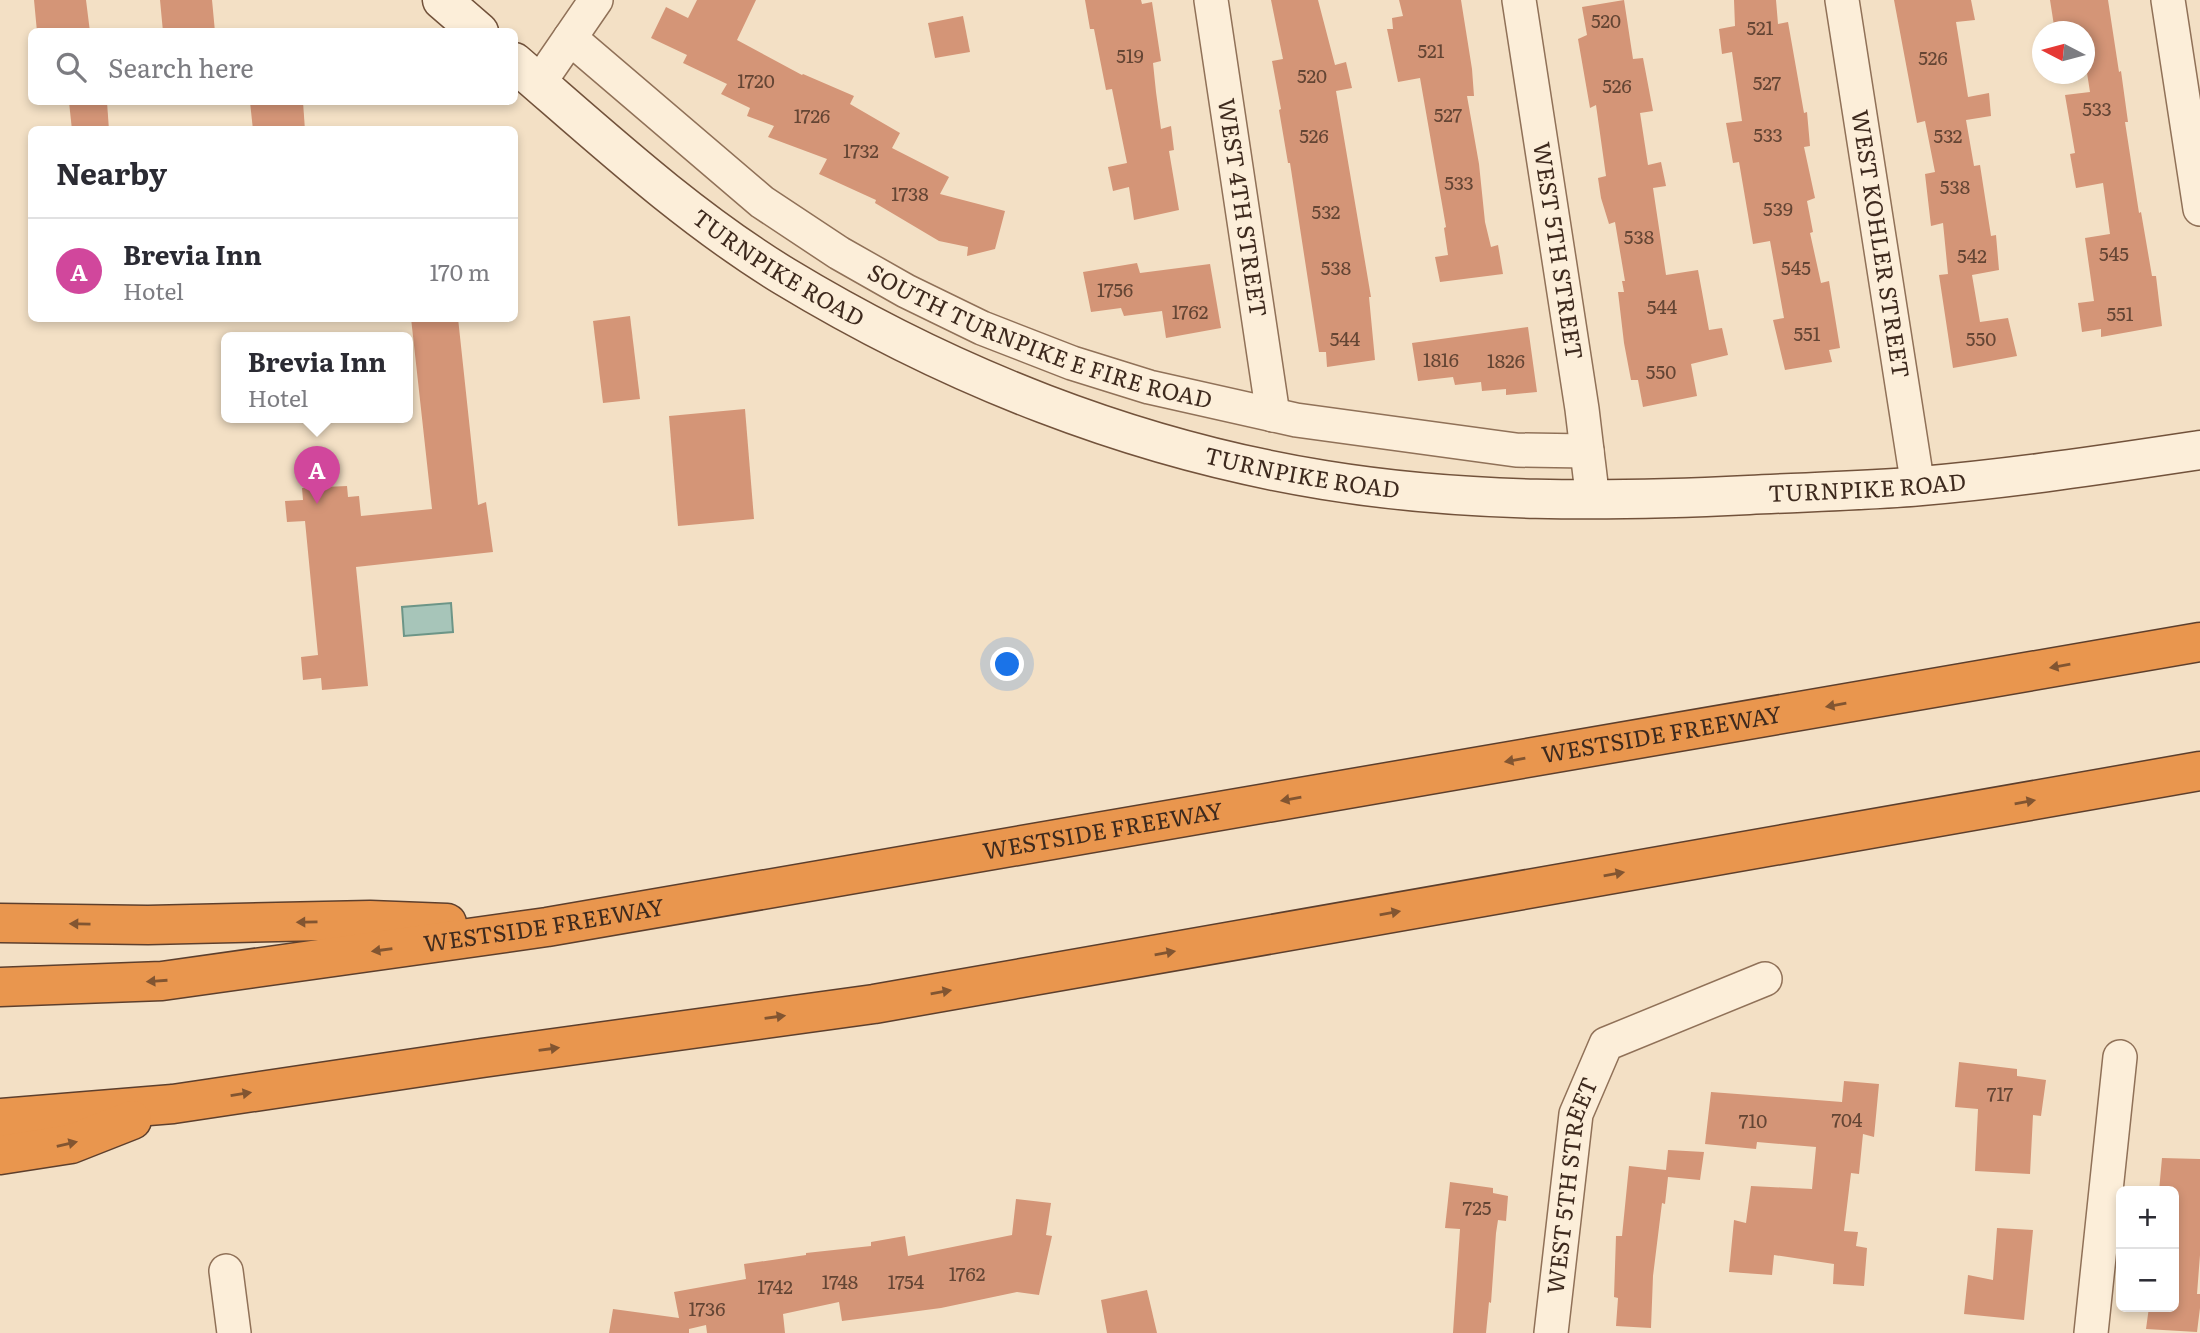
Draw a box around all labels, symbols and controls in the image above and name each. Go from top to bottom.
house number: 520 [1591,6,1621,34]
house number: 521 [1747,13,1774,41]
north arrow [2032,21,2095,84]
search box [28,28,518,105]
house number: 521 [1418,36,1445,64]
house number: 519 [1116,41,1144,69]
house number: 526 [1918,43,1948,71]
text: Search here [108,47,254,86]
icon: search [52,48,90,86]
house number: 520 [1297,61,1327,89]
house number: 1720 [737,66,775,94]
house number: 527 [1753,68,1782,96]
house number: 526 [1602,71,1632,99]
house number: 533 [2082,94,2112,122]
street label: WEST 4TH STREET [1211,96,1277,319]
house number: 527 [1434,100,1463,128]
house number: 1726 [794,101,830,129]
street label: WEST KOHLER STREET [1844,107,1920,380]
house number: 533 [1753,120,1783,148]
house number: 526 [1299,121,1329,149]
house number: 532 [1933,121,1963,149]
house number: 1732 [843,136,879,164]
street label: WEST 5TH STREET [1526,140,1593,362]
text: Nearby [56,150,167,194]
house number: 533 [1444,168,1474,196]
house number: 538 [1940,172,1970,200]
house number: 1738 [891,179,929,207]
house number: 539 [1763,194,1793,222]
house number: 532 [1311,197,1341,225]
street label: TURNPIKE ROAD [686,199,871,334]
house number: 538 [1624,222,1654,250]
text: Brevia Inn [123,234,262,273]
house number: 545 [2099,239,2129,267]
house number: 542 [1957,241,1987,269]
house number: 538 [1321,253,1351,281]
house number: 545 [1781,253,1811,281]
text: A [70,254,88,288]
text: 170 m [429,254,490,288]
street label: SOUTH TURNPIKE E FIRE ROAD [862,254,1216,416]
text: Hotel [123,273,184,307]
house number: 1756 [1097,275,1133,303]
house number: 544 [1647,292,1678,320]
house number: 1762 [1172,297,1208,325]
house number: 551 [2106,299,2134,327]
house number: 551 [1793,319,1821,347]
house number: 544 [1330,324,1361,352]
house number: 550 [1966,324,1996,352]
popup [221,332,413,423]
text: Brevia Inn [248,341,386,380]
house number: 1816 [1423,345,1459,373]
house number: 1826 [1487,346,1525,374]
house number: 550 [1646,357,1676,385]
text: Hotel [248,380,308,414]
street label: TURNPIKE ROAD [1201,437,1402,505]
pin: A [294,446,340,504]
street label: TURNPIKE ROAD [1767,463,1967,509]
your location [990,647,1024,681]
one-way arrow [2049,661,2071,672]
street label: WESTSIDE FREEWAY [1539,695,1784,770]
one-way arrow [1825,700,1847,711]
one-way arrow [1504,755,1526,766]
street label: WESTSIDE FREEWAY [980,792,1225,867]
one-way arrow [1280,794,1302,805]
one-way arrow [2014,796,2036,807]
one-way arrow [1603,868,1625,879]
street label: WESTSIDE FREEWAY [421,888,667,959]
one-way arrow [1379,908,1401,919]
one-way arrow [296,916,318,927]
one-way arrow [69,918,91,930]
one-way arrow [371,945,393,956]
one-way arrow [1155,947,1177,958]
one-way arrow [146,976,168,987]
one-way arrow [930,986,952,997]
one-way arrow [764,1012,786,1023]
one-way arrow [538,1043,560,1054]
street label: WEST 5TH STREET [1537,1071,1605,1296]
house number: 717 [1987,1079,2014,1107]
one-way arrow [230,1088,252,1099]
house number: 704 [1831,1105,1863,1133]
house number: 710 [1739,1106,1767,1134]
one-way arrow [56,1138,78,1149]
map controls [2116,1186,2179,1312]
button: + [2116,1186,2179,1249]
house number: 725 [1463,1193,1492,1221]
button: − [2116,1249,2179,1312]
house number: 1762 [949,1259,985,1287]
house number: 1748 [822,1267,858,1295]
house number: 1754 [888,1267,925,1295]
house number: 1742 [757,1272,793,1300]
house number: 1736 [688,1294,726,1322]

